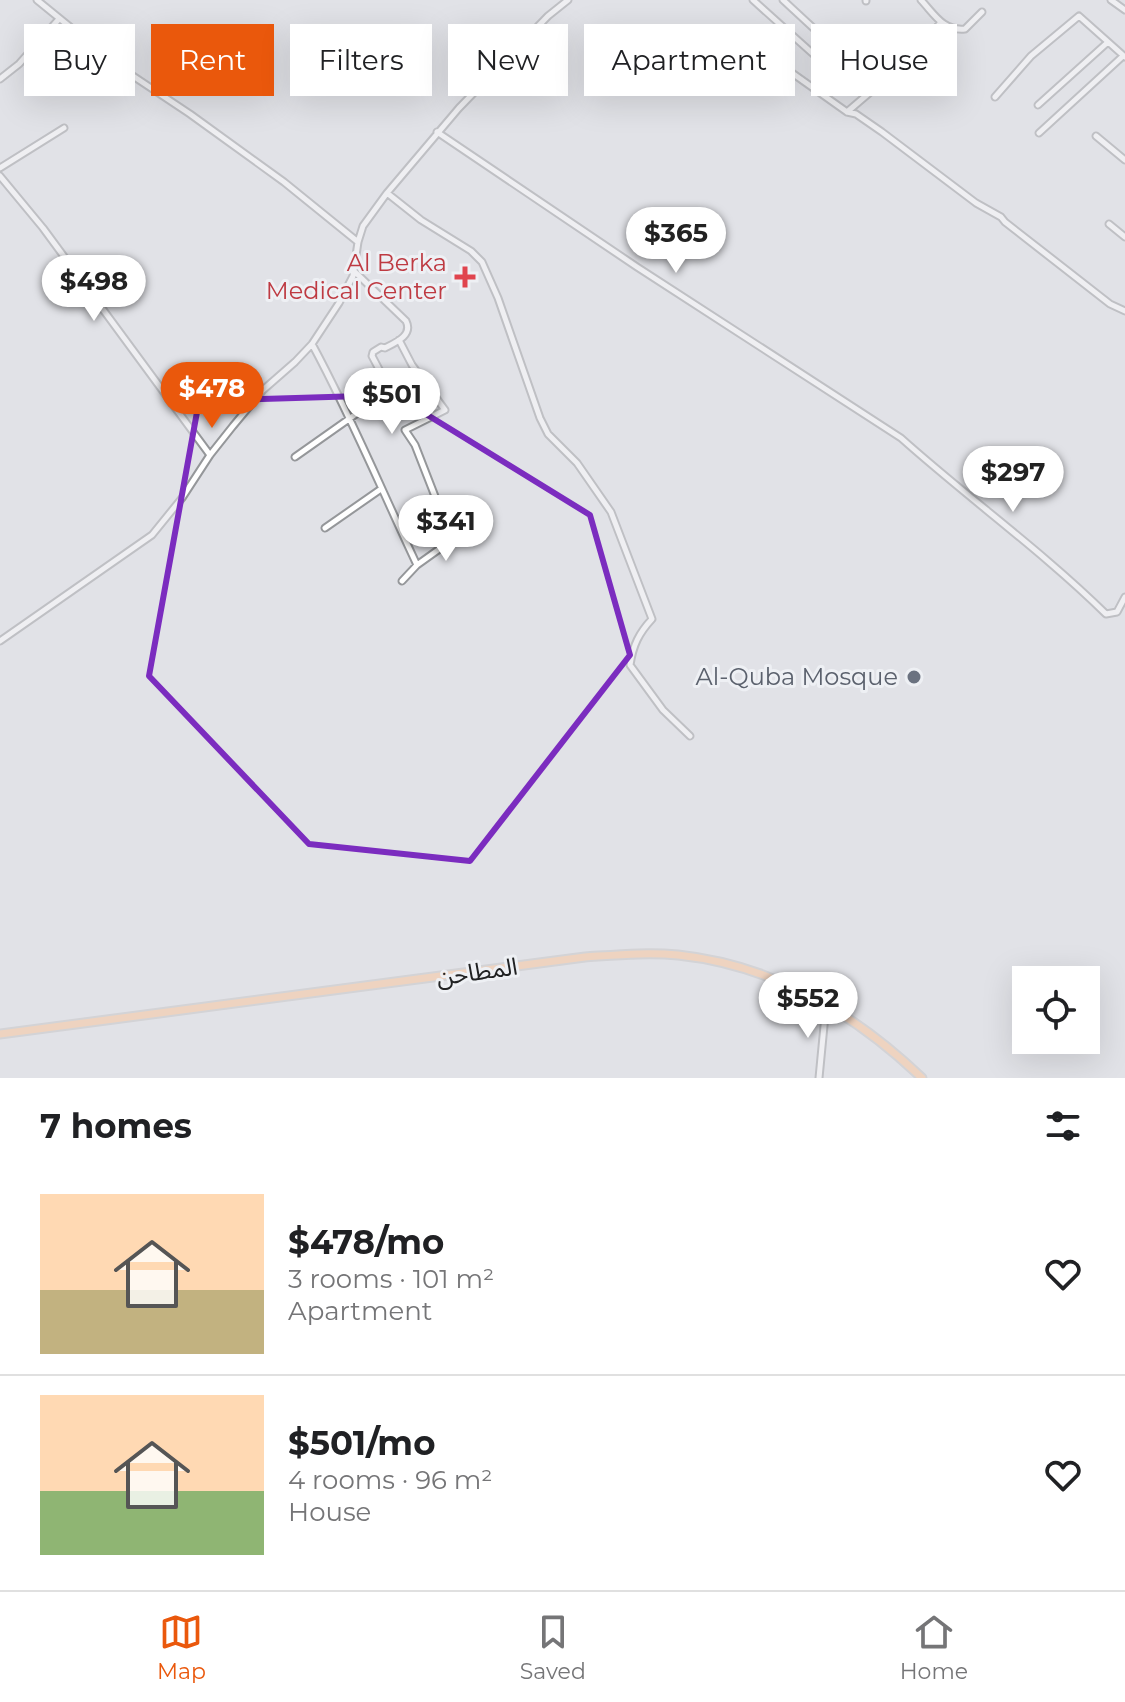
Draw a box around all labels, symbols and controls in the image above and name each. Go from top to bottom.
chip: Buy [24,24,135,96]
chip: Rent [151,24,274,96]
chip: Filters [290,24,432,96]
chip: New [448,24,568,96]
chip: Apartment [584,24,795,96]
chip: House [811,24,957,96]
pin: $365 [629,207,723,275]
text: $365 [644,217,708,249]
place label: Al Berka Medical Center [266,248,447,305]
pin: $498 [47,255,141,323]
text: $498 [60,265,128,297]
marker: Al Berka Medical Center [454,266,476,288]
pin: $478 [165,362,259,430]
pin: $501 [345,368,439,436]
text: $478 [179,372,245,404]
text: $501 [362,378,422,410]
pin: $297 [966,446,1060,514]
text: $297 [981,456,1045,488]
pin: $341 [399,495,493,563]
text: $341 [416,505,476,537]
place label: Al-Quba Mosque [696,662,898,691]
marker: Al-Quba Mosque [905,668,923,686]
street label: المطاحن [435,951,519,992]
map controls [1012,966,1100,1054]
button: locate [1012,966,1100,1054]
pin: $552 [761,972,855,1040]
text: $552 [777,982,839,1014]
icon: filters [1041,1104,1085,1148]
text: 7 homes [40,1105,192,1147]
text: $478/mo [288,1221,444,1263]
icon: home [104,1226,200,1322]
icon: heart [1041,1252,1085,1296]
text: 3 rooms · 101 m² [288,1263,494,1295]
text: Apartment [288,1295,432,1327]
text: $501/mo [288,1422,435,1464]
icon: home [104,1427,200,1523]
icon: heart [1041,1453,1085,1497]
text: 4 rooms · 96 m² [288,1464,492,1496]
text: House [288,1496,371,1528]
tab: Map [157,1610,206,1685]
tab: Saved [520,1610,586,1685]
tab: Home [900,1610,968,1685]

